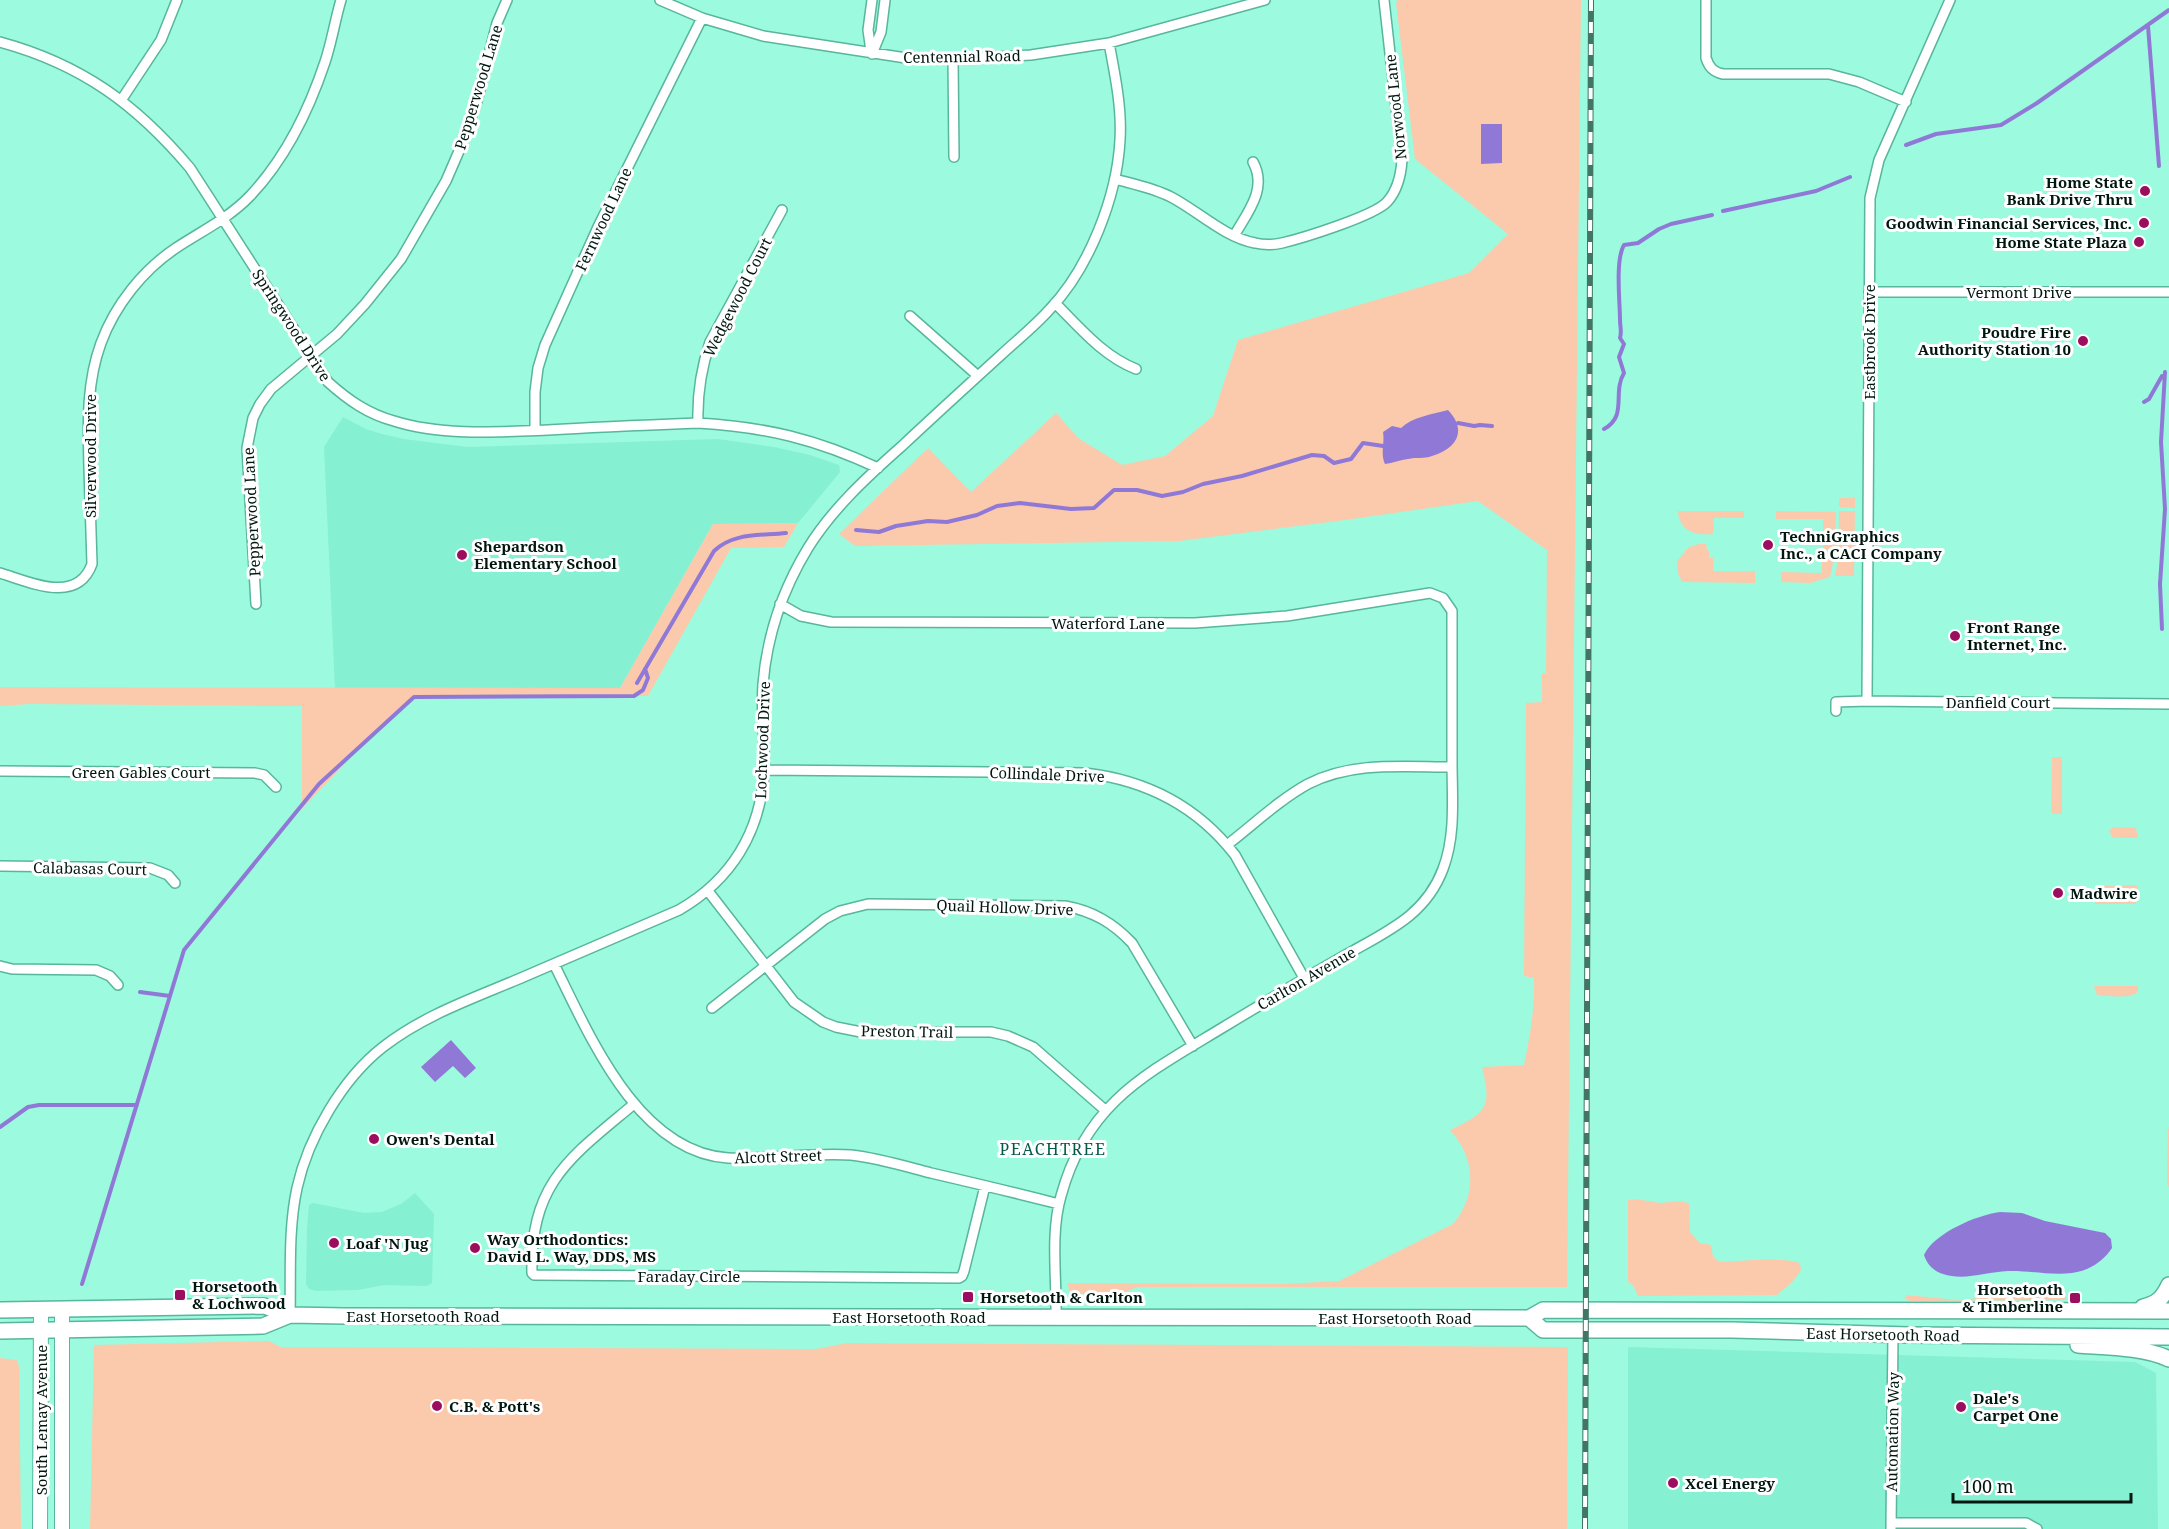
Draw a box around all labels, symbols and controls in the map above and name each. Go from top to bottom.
street label: Pepperwood Lane [450,22,506,152]
street label: Centennial Road [903,45,1021,67]
street label: Norwood Lane [1380,53,1410,161]
street label: Fernwood Lane [570,164,636,274]
place label: Home State Bank Drive Thru [2007,172,2133,209]
marker: Home State Bank Drive Thru [2138,184,2152,198]
place label: Goodwin Financial Services, Inc. [1885,213,2132,233]
marker: Goodwin Financial Services, Inc. [2137,216,2151,230]
place label: Home State Plaza [1995,232,2127,252]
street label: Wedgewood Court [698,234,776,360]
marker: Home State Plaza [2132,235,2146,249]
street label: Springwood Drive [248,265,336,385]
street label: Vermont Drive [1966,282,2072,302]
street label: Eastbrook Drive [1859,284,1879,400]
place label: Poudre Fire Authority Station 10 [1918,322,2071,359]
marker: Poudre Fire Authority Station 10 [2076,334,2090,348]
street label: Silverwood Drive [80,394,100,518]
street label: Pepperwood Lane [238,447,264,577]
place label: TechniGraphics Inc., a CACI Company [1780,526,1942,563]
place label: Shepardson Elementary School [474,536,618,573]
marker: TechniGraphics Inc., a CACI Company [1761,538,1775,552]
marker: Shepardson Elementary School [455,548,469,562]
street label: Waterford Lane [1051,613,1165,633]
place label: Front Range Internet, Inc. [1967,617,2067,654]
marker: Front Range Internet, Inc. [1948,629,1962,643]
street label: Lochwood Drive [750,681,774,799]
street label: Danfield Court [1946,692,2050,712]
street label: Green Gables Court [72,762,210,782]
street label: Collindale Drive [989,762,1105,786]
street label: Calabasas Court [33,857,147,879]
place label: Madwire [2070,883,2138,903]
marker: Madwire [2051,886,2065,900]
street label: Quail Hollow Drive [936,895,1074,919]
street label: Carlton Avenue [1253,942,1359,1014]
street label: Preston Trail [861,1020,954,1042]
place label: Owen's Dental [386,1129,495,1149]
marker: Owen's Dental [367,1132,381,1146]
district label: PEACHTREE [1000,1138,1106,1160]
street label: Alcott Street [734,1144,822,1168]
place label: Way Orthodontics: David L. Way, DDS, MS [487,1229,656,1266]
place label: Loaf 'N Jug [346,1233,429,1253]
marker: Loaf 'N Jug [327,1236,341,1250]
marker: Way Orthodontics: David L. Way, DDS, MS [468,1241,482,1255]
street label: Faraday Circle [638,1266,740,1286]
place label: Horsetooth & Lochwood [192,1276,286,1313]
place label: Horsetooth & Timberline [1962,1279,2063,1316]
place label: Horsetooth & Carlton [980,1287,1143,1307]
marker: Horsetooth & Lochwood [173,1288,187,1302]
marker: Horsetooth & Carlton [961,1290,975,1304]
marker: Horsetooth & Timberline [2068,1291,2082,1305]
street label: East Horsetooth Road [346,1306,500,1326]
street label: East Horsetooth Road [832,1307,986,1327]
street label: East Horsetooth Road [1318,1308,1472,1328]
street label: East Horsetooth Road [1806,1323,1960,1345]
street label: South Lemay Avenue [31,1345,51,1495]
street label: Automation Way [1881,1371,1903,1492]
place label: Dale's Carpet One [1973,1388,2059,1425]
place label: C.B. & Pott's [449,1396,540,1416]
marker: C.B. & Pott's [430,1399,444,1413]
marker: Dale's Carpet One [1954,1400,1968,1414]
scale bar [1953,1466,2132,1504]
place label: Xcel Energy [1685,1473,1775,1493]
text: 100 m [1962,1474,2014,1498]
marker: Xcel Energy [1666,1476,1680,1490]

